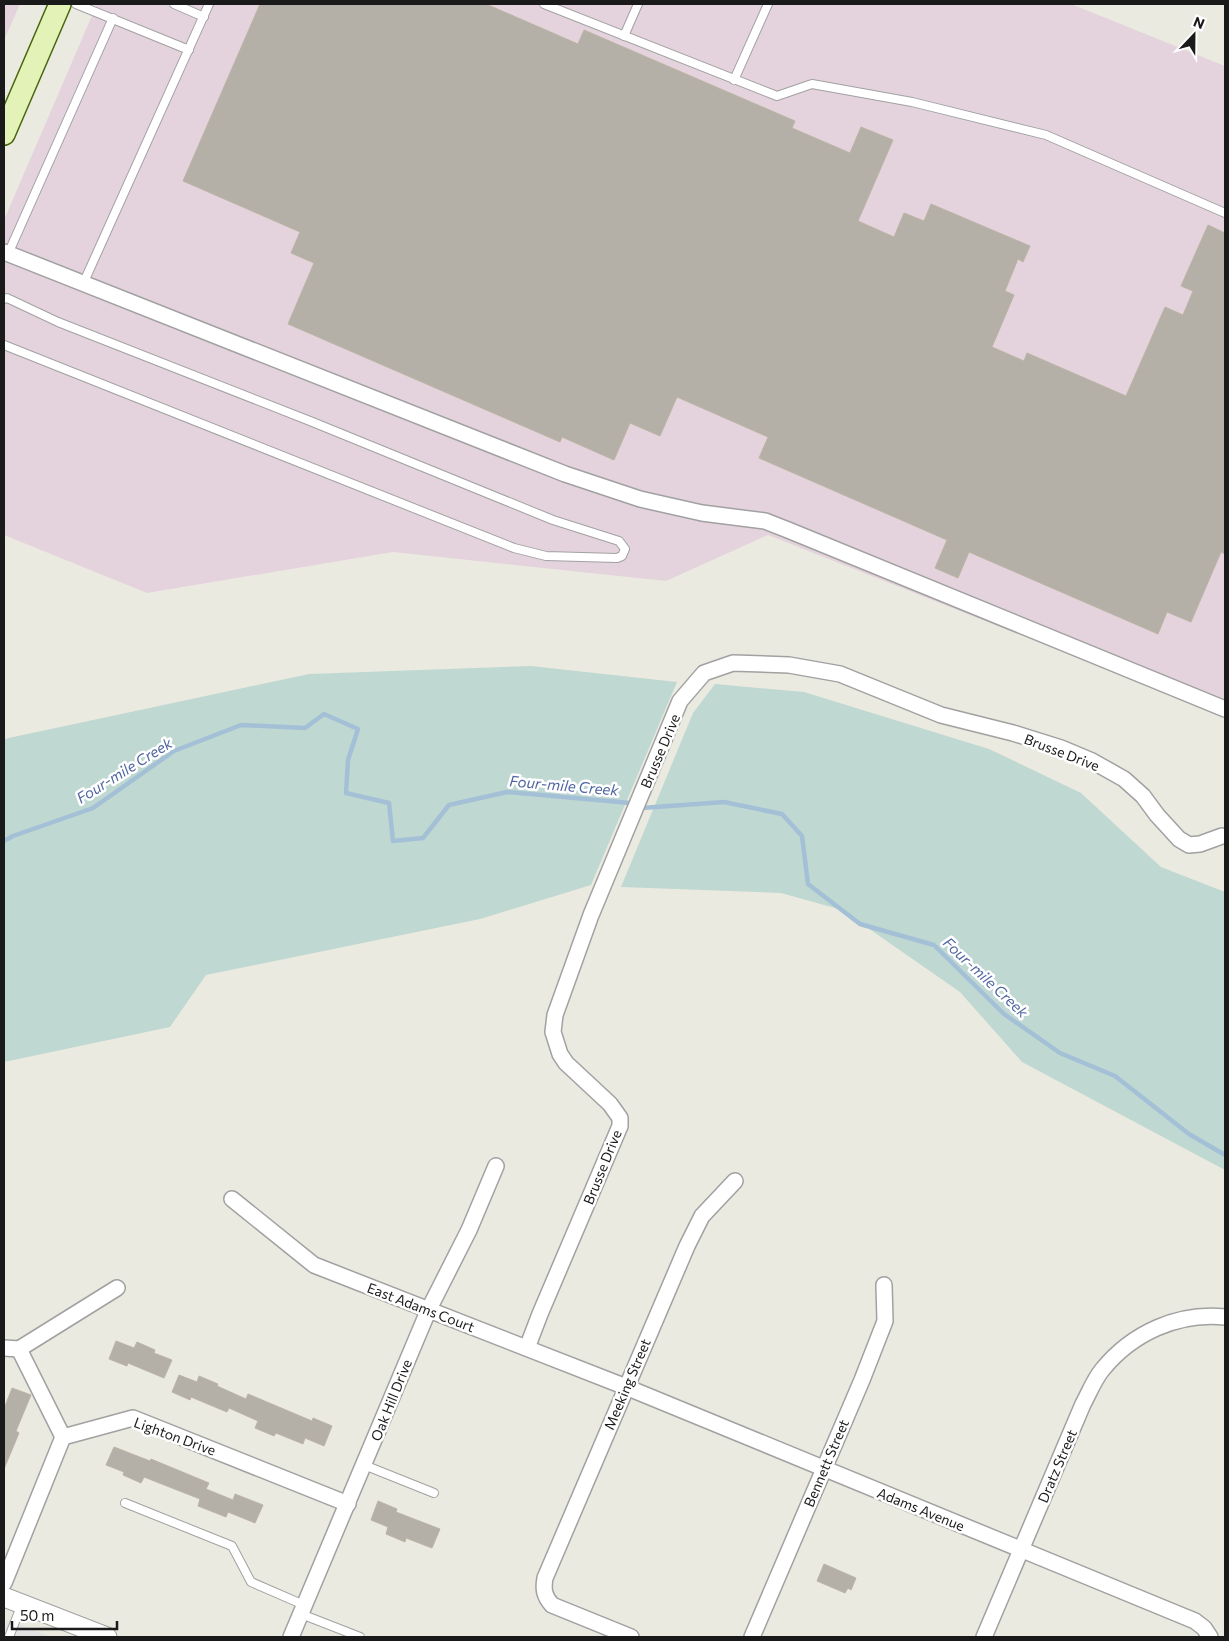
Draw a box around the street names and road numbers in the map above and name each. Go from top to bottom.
street label: Brusse Drive [637,711,683,791]
street label: Brusse Drive [1022,730,1102,774]
street label: Brusse Drive [579,1127,625,1207]
street label: East Adams Court [365,1279,477,1335]
street label: Meeking Street [600,1336,654,1432]
street label: Oak Hill Drive [367,1357,415,1443]
street label: Lighton Drive [132,1413,218,1459]
street label: Bennett Street [800,1416,852,1509]
street label: Dratz Street [1034,1427,1080,1505]
street label: Adams Avenue [875,1484,967,1534]

